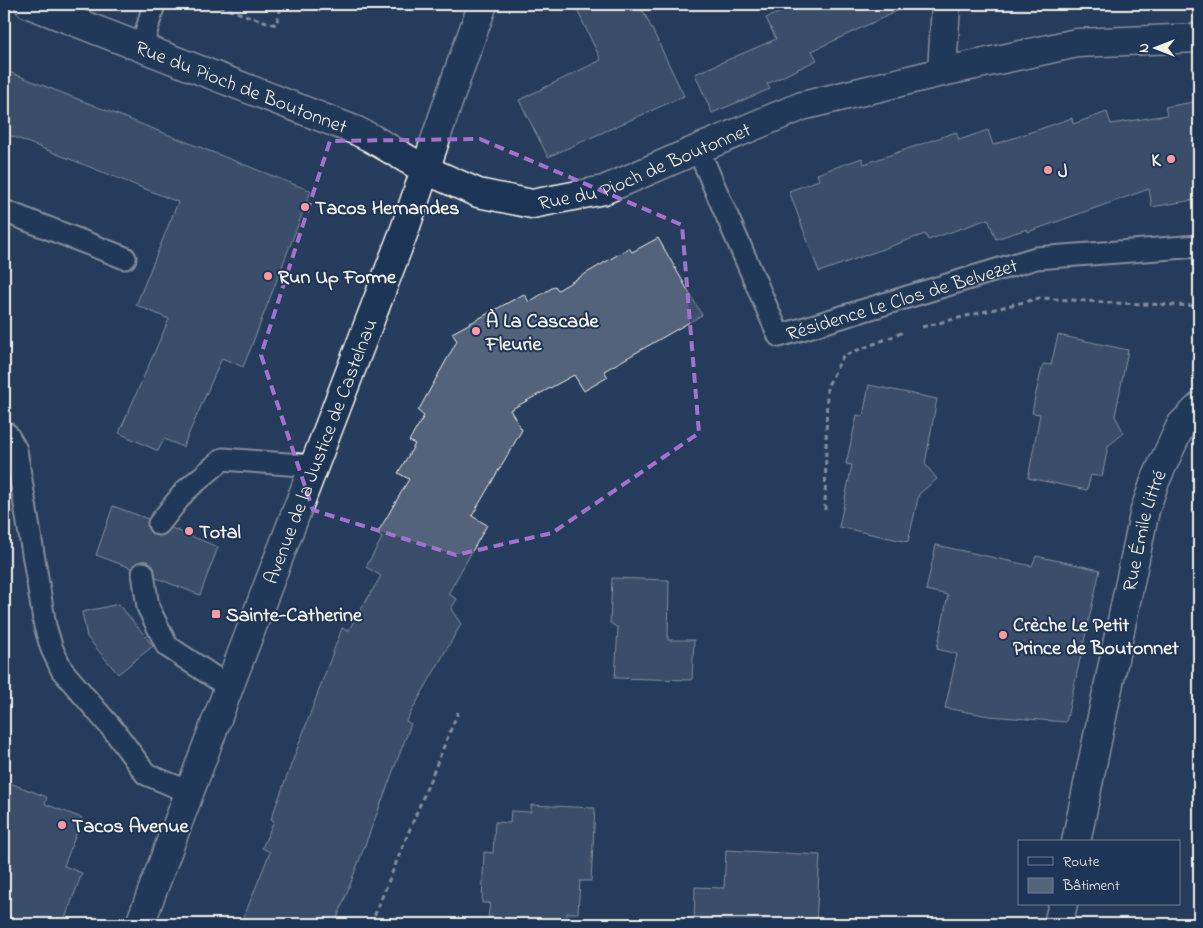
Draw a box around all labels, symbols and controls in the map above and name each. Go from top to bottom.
north arrow [1130,22,1180,72]
street label: Rue du Pioch de Boutonnet [131,35,351,143]
text: N [1134,43,1155,53]
street label: Rue du Pioch de Boutonnet [536,117,756,219]
place label: K [1151,147,1162,176]
marker: K [1165,153,1177,165]
place label: J [1058,158,1068,187]
marker: J [1042,164,1054,176]
place label: Tacos Hernandes [315,195,459,224]
marker: Tacos Hernandes [299,201,311,213]
street label: Résidence Le Clos de Belvezet [783,252,1022,350]
place label: Run Up Forme [278,264,397,293]
marker: Run Up Forme [262,270,274,282]
place label: À La Cascade Fleurie [485,308,599,360]
street label: Avenue de la Justice de Castelnau [258,315,386,589]
marker: À La Cascade Fleurie [470,325,482,337]
street label: Rue Émile Littré [1116,465,1175,594]
place label: Total [199,519,241,548]
marker: Total [183,525,195,537]
place label: Sainte-Catherine [226,602,363,631]
marker: Sainte-Catherine [210,608,222,620]
place label: Crèche Le Petit Prince de Boutonnet [1013,612,1179,664]
marker: Crèche Le Petit Prince de Boutonnet [997,629,1009,641]
place label: Tacos Avenue [72,813,190,842]
marker: Tacos Avenue [56,819,68,831]
legend [1018,840,1180,906]
text: Route [1063,851,1100,873]
text: Bâtiment [1062,875,1120,897]

